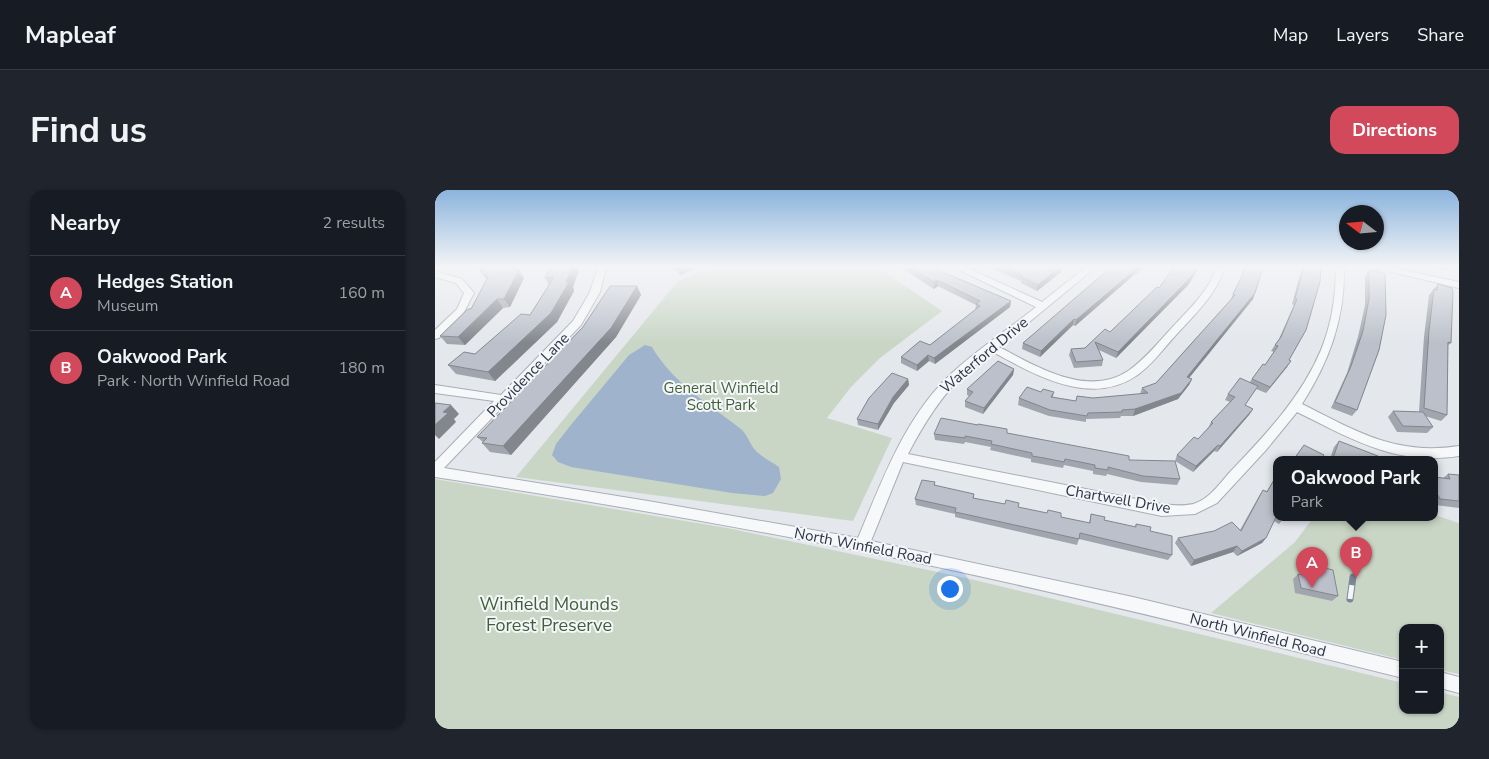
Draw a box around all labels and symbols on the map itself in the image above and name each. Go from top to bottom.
north arrow [1339,205,1384,250]
street label: Waterford Drive [936,312,1032,398]
street label: Providence Lane [482,328,574,422]
park label: General Winfield Scott Park [664,378,778,415]
street label: Chartwell Drive [1064,480,1172,518]
street label: North Winfield Road [793,523,933,569]
pin: B [1340,537,1372,578]
pin: A [1296,547,1328,588]
your location [937,576,963,602]
park label: Winfield Mounds Forest Preserve [479,592,619,637]
street label: North Winfield Road [1188,608,1328,662]

